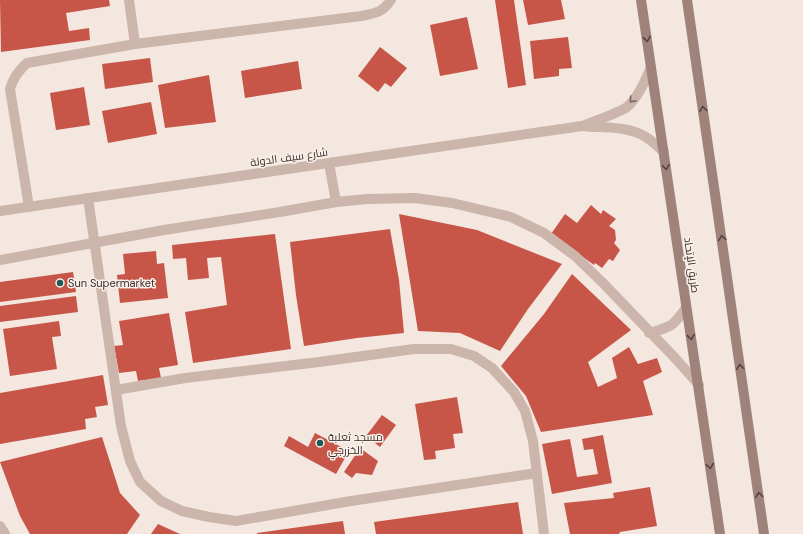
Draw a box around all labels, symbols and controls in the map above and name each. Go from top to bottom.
one-way arrow [642,35,651,42]
one-way arrow [630,96,637,103]
one-way arrow [699,106,708,112]
street label: شارع سيف الدولة [249,145,329,170]
one-way arrow [661,164,670,170]
one-way arrow [718,235,727,241]
street label: طريق اﻹتحاد [681,236,703,294]
place label: Sun Supermarket [68,276,155,290]
marker: Sun Supermarket [55,278,65,288]
one-way arrow [686,334,695,340]
one-way arrow [736,364,745,370]
place label: مسجد ثعلبة الخزرجي [328,430,383,459]
marker: مسجد ثعلبة الخزرجي [315,438,325,448]
one-way arrow [705,463,714,469]
one-way arrow [755,492,764,498]

